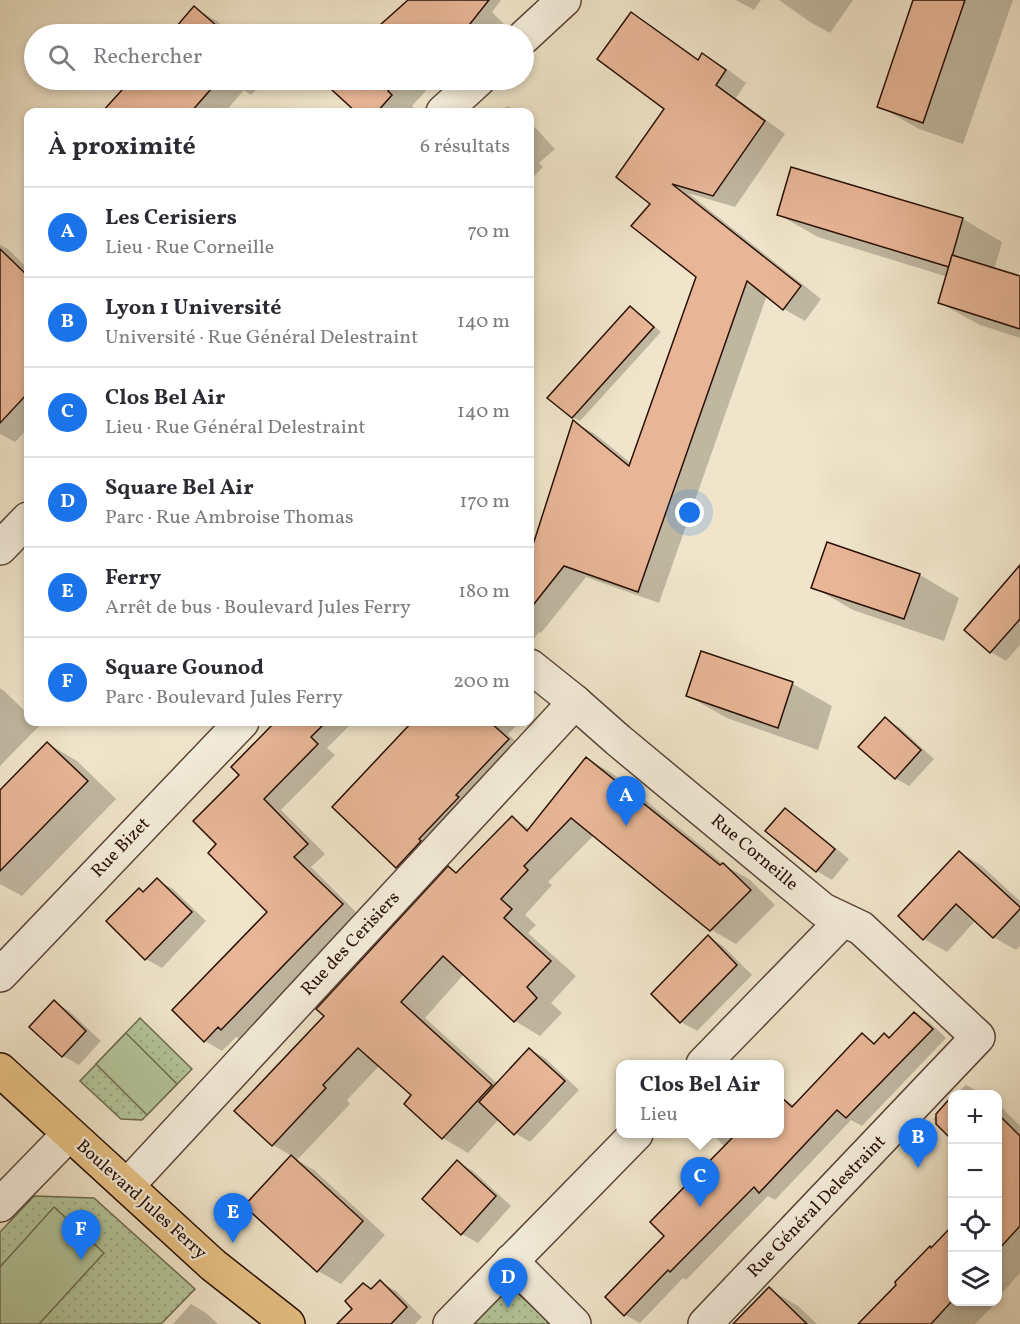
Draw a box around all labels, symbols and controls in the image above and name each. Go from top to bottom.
search box [24,24,534,90]
icon: search [45,41,78,74]
text: Rechercher [93,42,202,73]
text: À proximité [48,129,196,165]
text: 6 résultats [420,133,510,161]
text: Les Cerisiers [105,203,237,234]
text: A [60,218,75,246]
text: 70 m [467,218,510,246]
text: Lieu · Rue Corneille [105,234,274,262]
text: Lyon 1 Université [105,293,281,324]
text: B [61,308,74,336]
text: 140 m [457,308,510,336]
text: Université · Rue Général Delestraint [105,324,418,352]
text: Clos Bel Air [105,383,225,414]
text: C [61,398,74,426]
text: 140 m [457,398,510,426]
text: Lieu · Rue Général Delestraint [105,414,366,442]
text: Square Bel Air [105,473,254,504]
text: D [60,488,75,516]
text: 170 m [460,488,510,516]
your location [675,498,704,527]
text: Parc · Rue Ambroise Thomas [105,504,354,532]
text: Ferry [105,563,161,594]
text: E [61,578,74,606]
text: 180 m [458,578,510,606]
text: Arrêt de bus · Boulevard Jules Ferry [105,594,411,622]
text: Square Gounod [105,653,264,684]
text: F [62,668,73,696]
text: 200 m [453,668,510,696]
text: Parc · Boulevard Jules Ferry [105,684,343,712]
pin: A [606,776,646,826]
street label: Rue Corneille [705,809,803,897]
street label: Rue Bizet [86,812,156,884]
street label: Rue des Cerisiers [296,886,406,1002]
popup [616,1060,784,1138]
text: Clos Bel Air [640,1070,760,1101]
map controls [948,1090,1002,1306]
button: + [948,1090,1002,1144]
text: Lieu [640,1101,678,1129]
pin: B [898,1118,938,1168]
street label: Rue Général Delestraint [742,1130,892,1284]
street label: Boulevard Jules Ferry [71,1136,211,1264]
button: − [948,1144,1002,1198]
pin: C [680,1158,720,1207]
pin: E [214,1194,252,1243]
button: locate [948,1198,1002,1252]
pin: F [62,1210,100,1260]
button: layers [948,1252,1002,1306]
pin: D [488,1258,528,1308]

